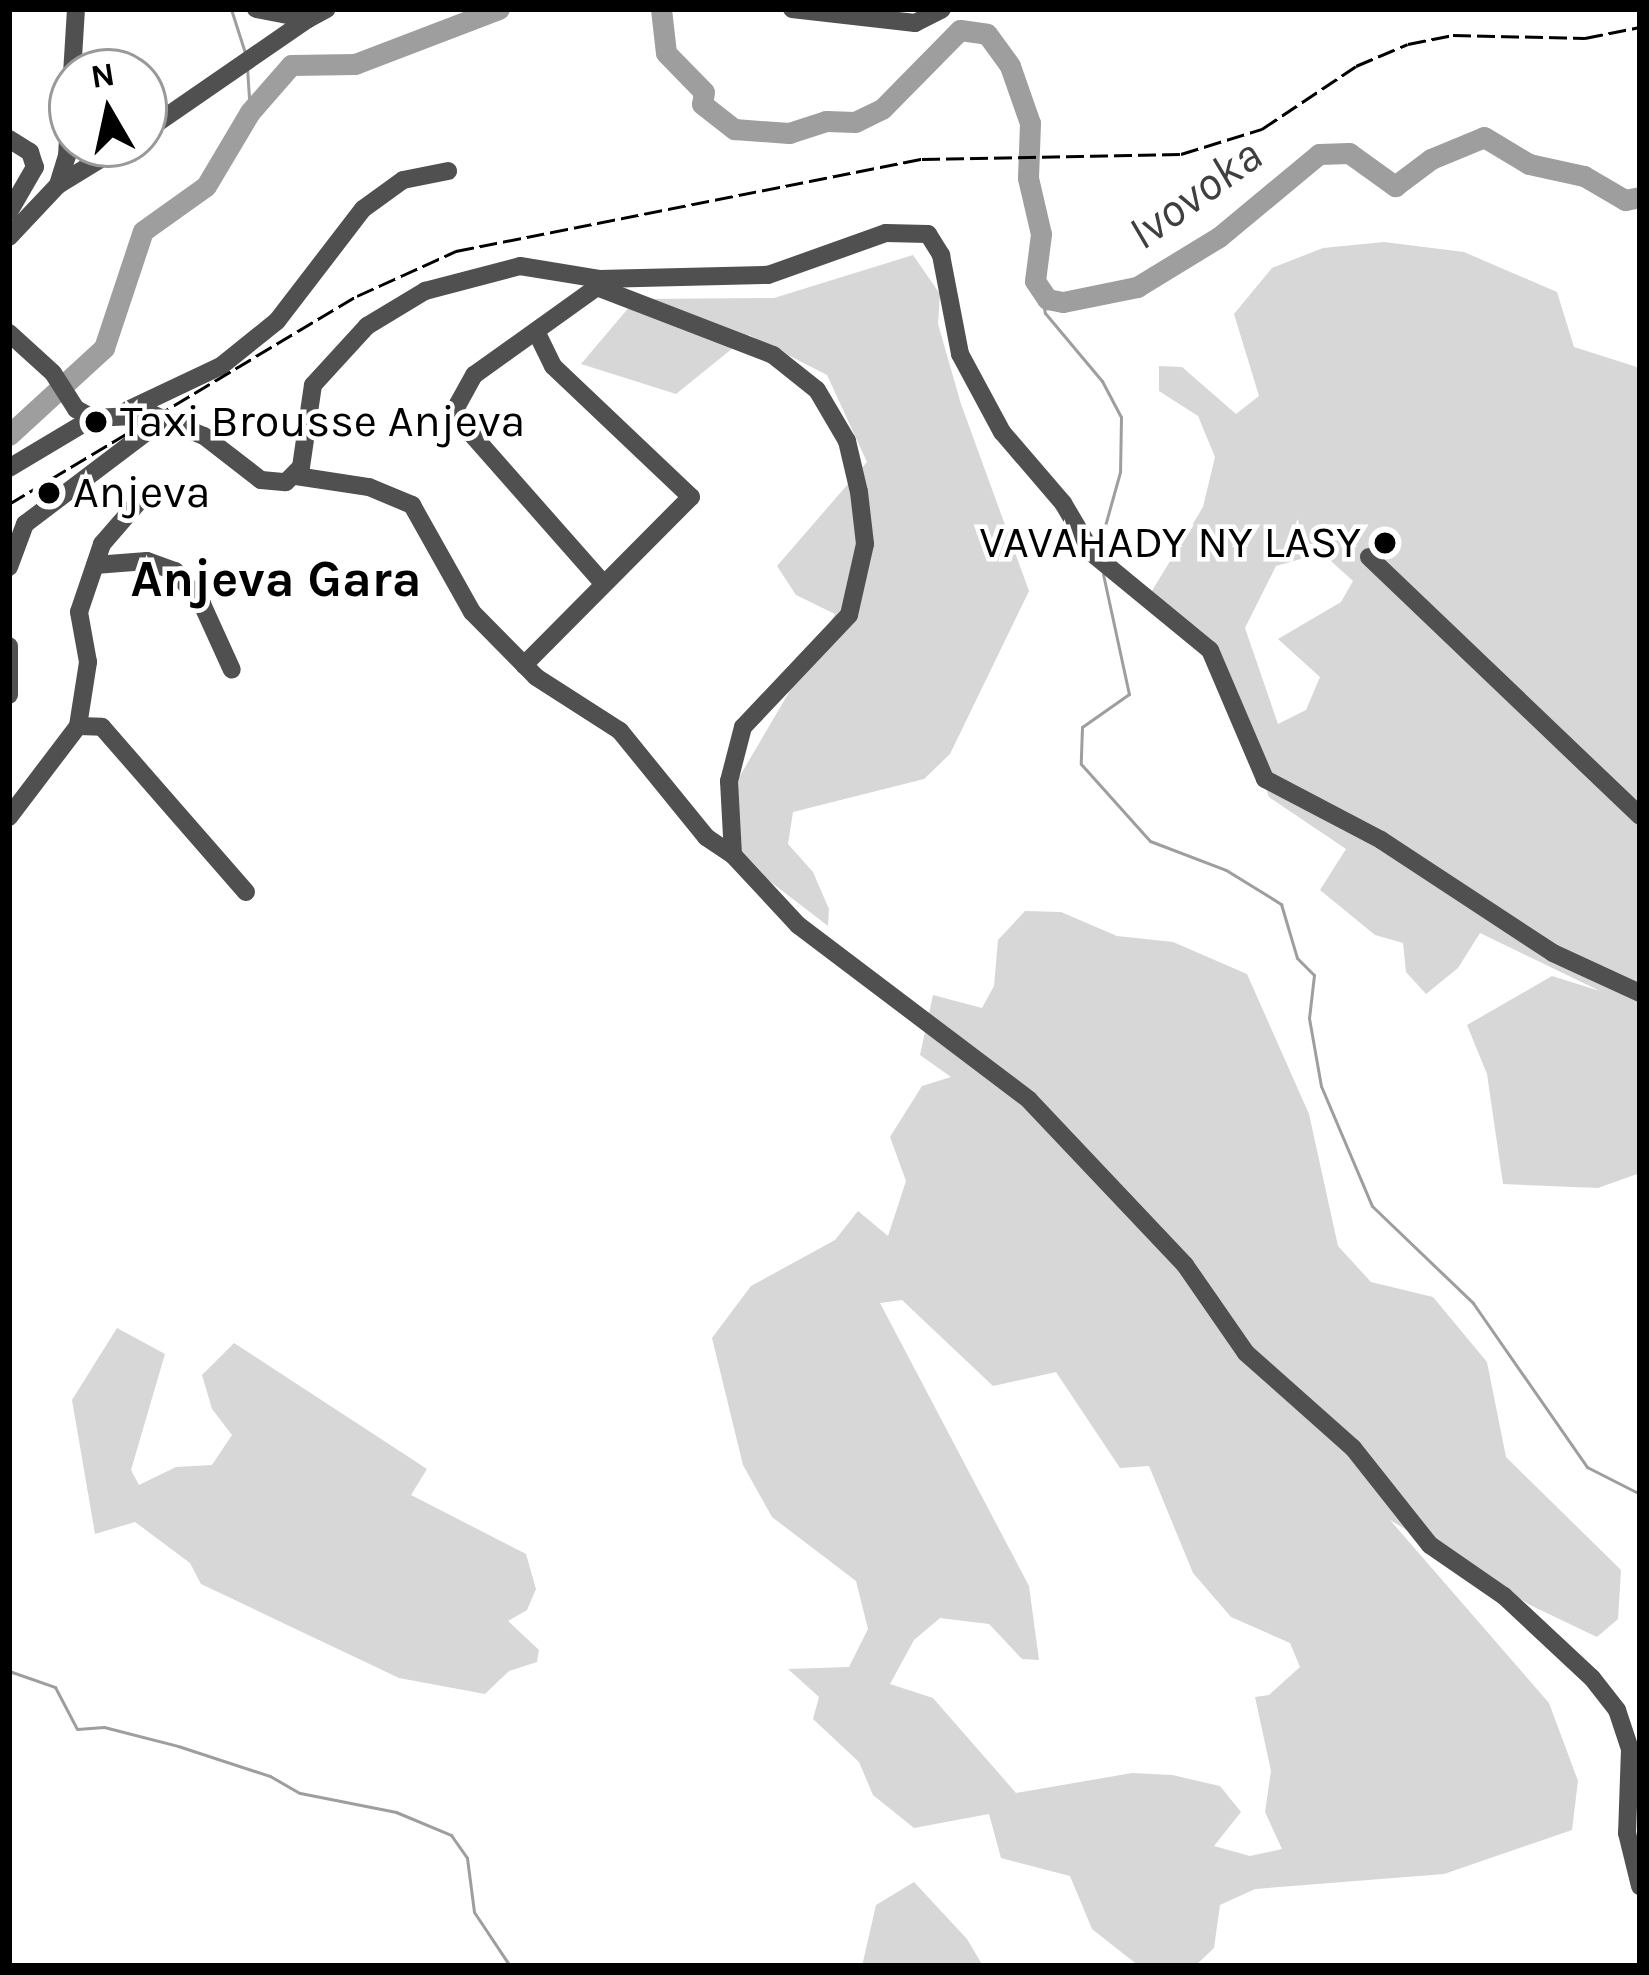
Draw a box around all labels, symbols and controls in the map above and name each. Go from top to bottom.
north arrow [48,48,168,168]
text: N [88,55,117,96]
water label: Ivovoka [1117,126,1273,262]
place label: Taxi Brousse Anjeva [120,395,525,449]
marker: Taxi Brousse Anjeva [83,409,109,435]
place label: Anjeva [73,466,211,520]
marker: Anjeva [36,480,62,506]
place label: VAVAHADY NY LASY [979,516,1361,570]
marker: VAVAHADY NY LASY [1372,530,1398,556]
district label: Anjeva Gara [130,548,422,610]

